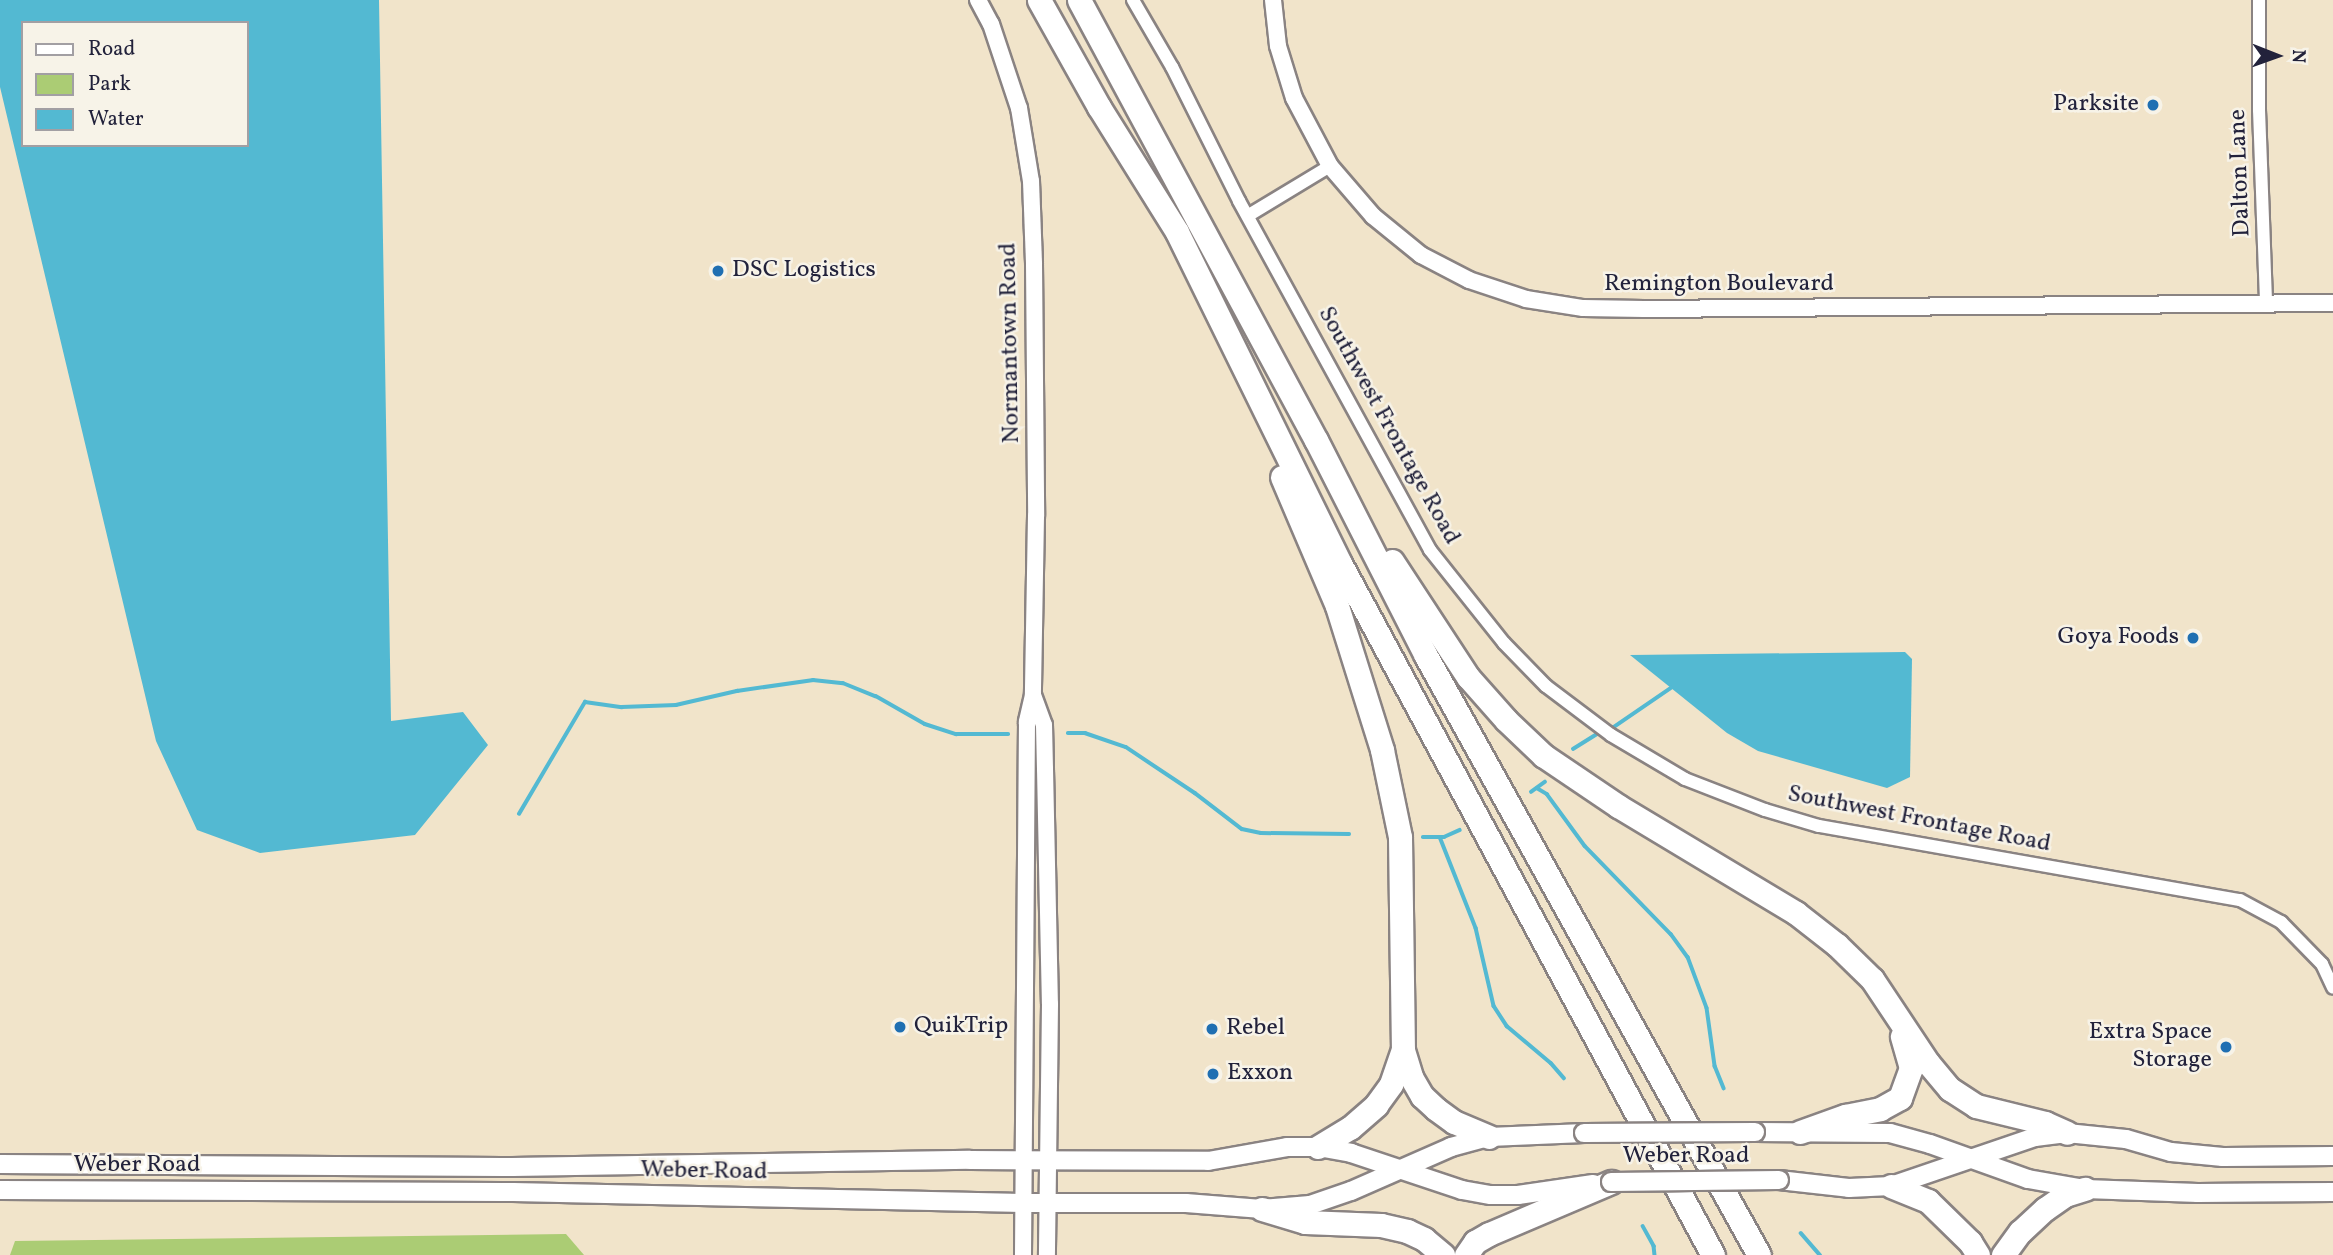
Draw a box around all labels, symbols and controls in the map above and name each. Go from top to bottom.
legend [21,21,248,147]
north arrow [2242,21,2312,91]
text: Road [88,35,135,64]
text: N [2285,49,2311,63]
text: Park [88,70,131,99]
place label: Parksite [2053,91,2139,119]
marker: Parksite [2145,97,2161,113]
text: Water [88,105,144,134]
street label: Dalton Lane [2224,109,2258,237]
street label: Normantown Road [995,242,1027,444]
place label: DSC Logistics [732,257,876,285]
marker: DSC Logistics [710,263,726,279]
street label: Remington Boulevard [1604,271,1834,299]
street label: Southwest Frontage Road [1311,302,1465,550]
place label: Goya Foods [2058,624,2179,652]
marker: Goya Foods [2185,630,2201,646]
street label: Southwest Frontage Road [1785,780,2053,860]
place label: QuikTrip [914,1013,1008,1041]
place label: Rebel [1226,1015,1285,1043]
marker: QuikTrip [892,1019,908,1035]
place label: Extra Space Storage [2089,1019,2212,1075]
marker: Rebel [1204,1021,1220,1037]
marker: Extra Space Storage [2218,1039,2234,1055]
place label: Exxon [1227,1060,1293,1088]
marker: Exxon [1205,1066,1221,1082]
street label: Weber Road [1622,1143,1750,1171]
street label: Weber Road [73,1152,201,1180]
street label: Weber Road [640,1156,768,1188]

